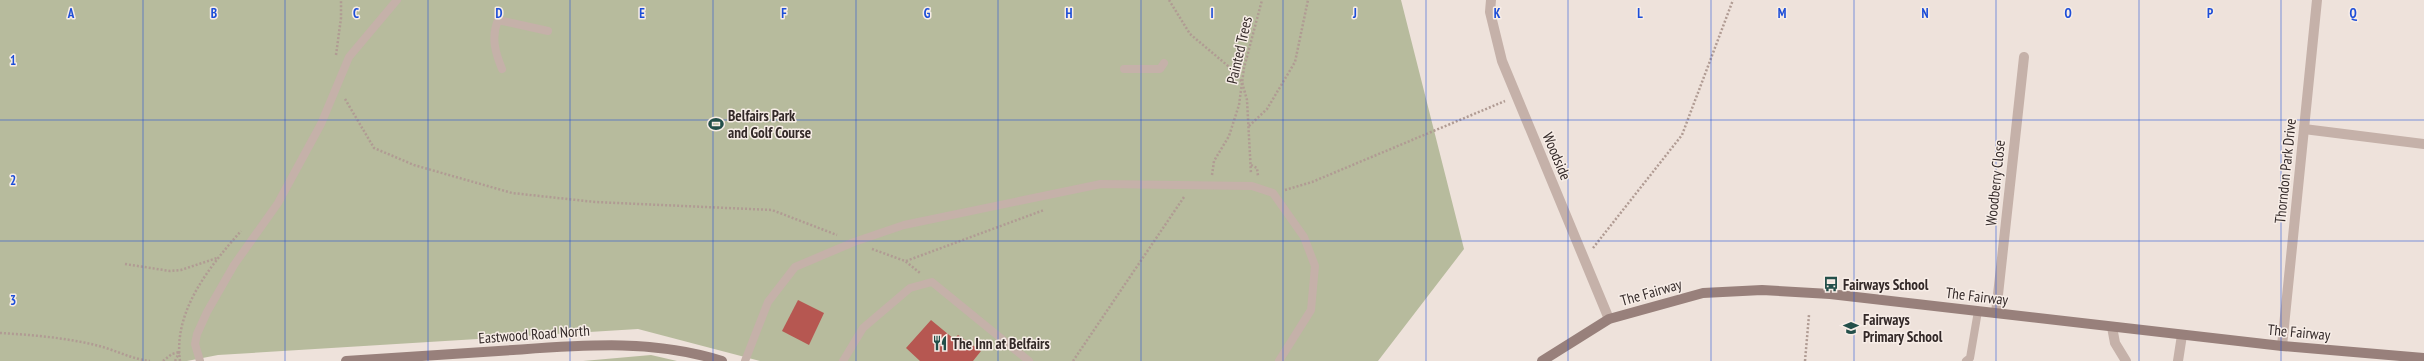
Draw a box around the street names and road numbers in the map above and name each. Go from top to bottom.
street label: Painted Trees [1222,14,1256,86]
street label: Thorndon Park Drive [2270,117,2300,225]
street label: Woodside [1538,129,1576,183]
street label: Woodberry Close [1981,139,2009,227]
street label: The Fairway [1618,274,1684,310]
street label: The Fairway [1945,283,2010,309]
street label: The Fairway [2267,320,2331,344]
street label: Eastwood Road North [478,321,590,347]

